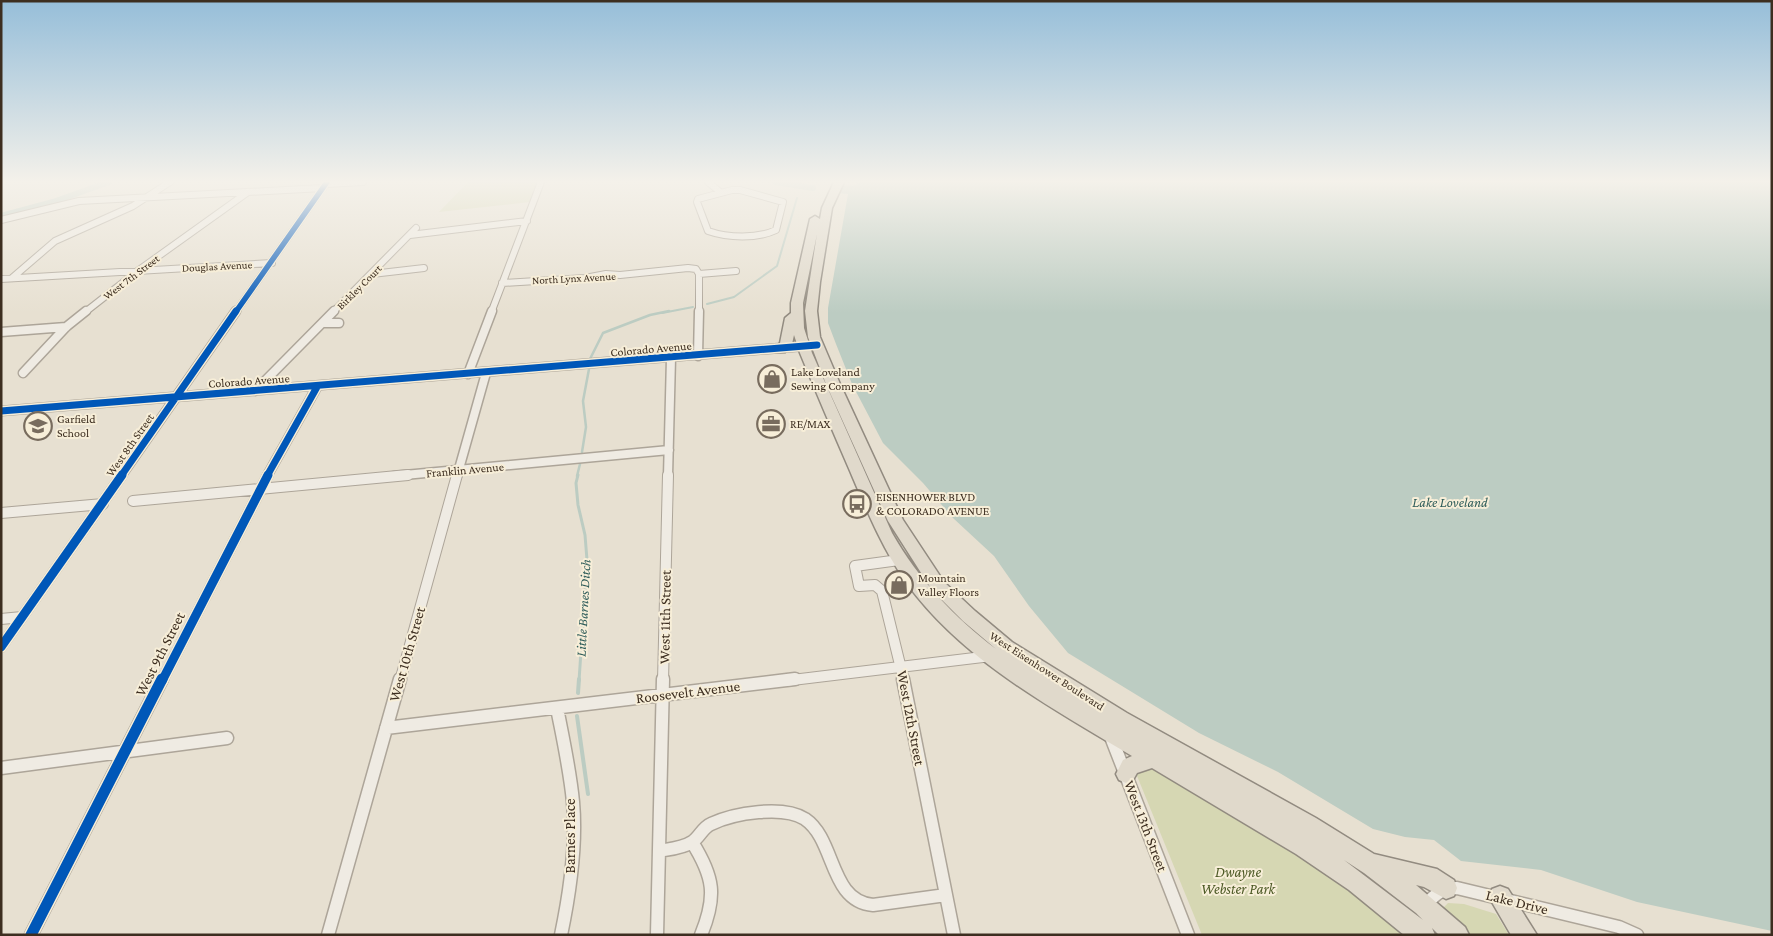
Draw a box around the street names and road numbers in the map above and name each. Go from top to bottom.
street label: West 7th Street [101,252,162,302]
street label: Douglas Avenue [181,258,253,275]
street label: Birkley Court [334,262,385,312]
street label: North Lynx Avenue [532,270,616,287]
street label: Colorado Avenue [610,338,692,360]
street label: Colorado Avenue [208,371,290,391]
street label: West 8th Street [103,410,158,479]
street label: Franklin Avenue [426,460,504,480]
street label: West 11th Street [656,569,674,664]
street label: West 10th Street [386,604,428,703]
street label: West 9th Street [132,608,188,699]
street label: West Eisenhower Boulevard [987,629,1108,714]
street label: West 12th Street [894,669,928,768]
street label: Roosevelt Avenue [635,678,741,706]
street label: West 13th Street [1121,778,1171,875]
street label: Barnes Place [562,798,578,874]
street label: Lake Drive [1484,887,1550,918]

